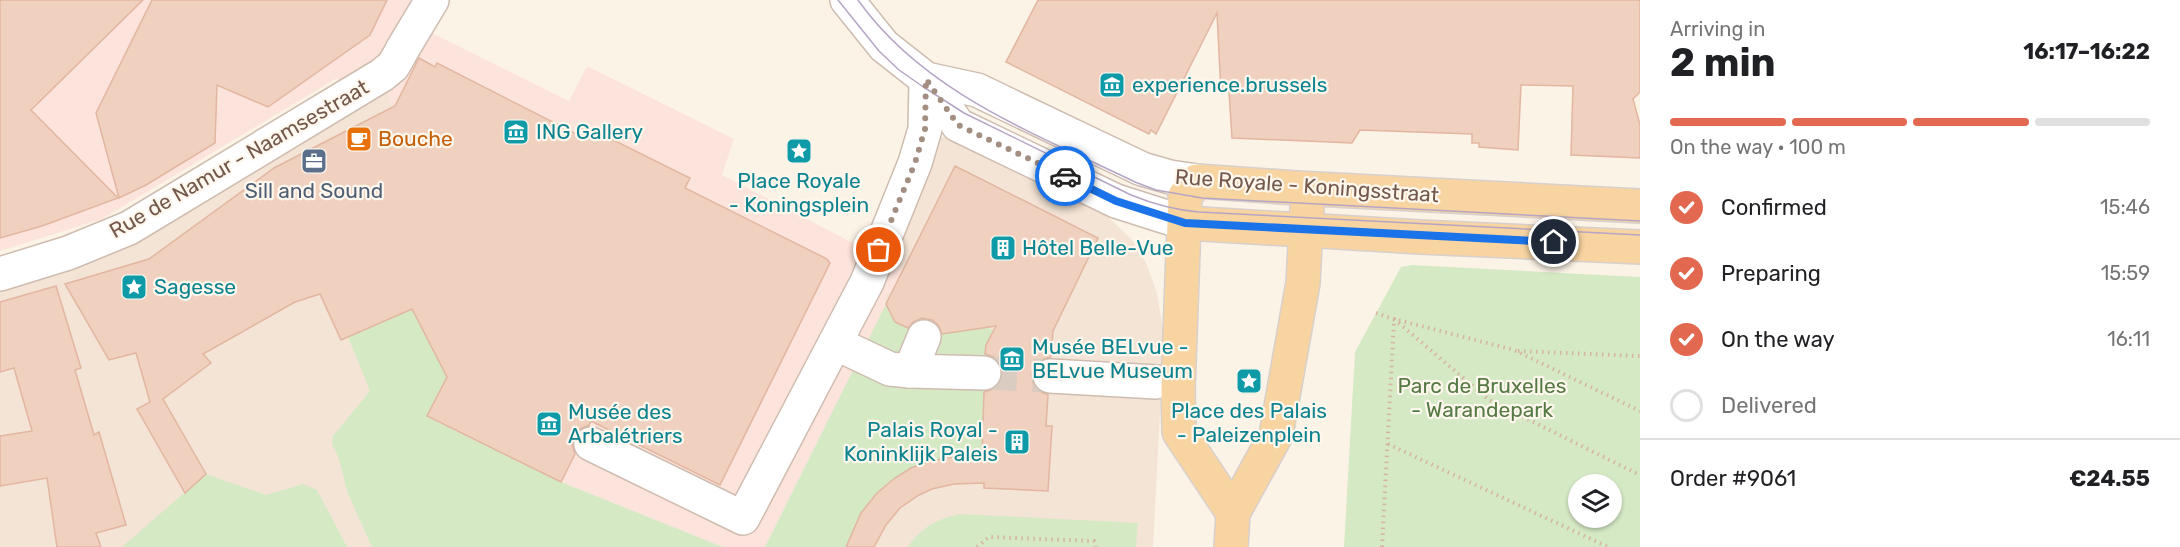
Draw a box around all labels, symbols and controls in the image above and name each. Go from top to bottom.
text: Arriving in [1670,17,1765,41]
text: 16:17–16:22 [2023,38,2150,65]
text: 2 min [1670,40,1776,86]
museum icon: experience.brussels [1097,70,1127,100]
place label: experience.brussels [1132,72,1327,97]
street label: Rue de Namur - Naamsestraat [105,74,373,243]
museum icon: ING Gallery [501,117,531,147]
place label: ING Gallery [536,119,644,144]
cafe icon: Bouche [344,124,374,154]
place label: Bouche [378,126,453,151]
text: On the way · 100 m [1670,135,1846,159]
place icon: Place Royale - Koningsplein [784,136,814,166]
office icon: Sill and Sound [299,146,329,176]
courier [1035,146,1095,206]
icon: car [1049,160,1082,193]
street label: Rue Royale - Koningsstraat [1174,164,1440,207]
place label: Place Royale - Koningsplein [729,168,869,217]
place label: Sill and Sound [245,178,383,203]
icon: check [1670,191,1703,224]
text: Confirmed [1721,194,1827,221]
text: 15:46 [2100,195,2150,219]
pin [1528,216,1579,267]
pin [853,224,904,275]
icon: home [1537,225,1570,258]
icon: bag [862,233,895,266]
building icon: Hôtel Belle-Vue [988,233,1018,263]
place label: Hôtel Belle-Vue [1022,235,1174,260]
icon: check [1670,257,1703,290]
text: Preparing [1721,260,1821,287]
text: 15:59 [2101,261,2150,285]
place icon: Sagesse [119,272,149,302]
place label: Sagesse [154,274,236,299]
icon: check [1670,323,1703,356]
text: On the way [1721,326,1835,353]
text: 16:11 [2107,327,2150,351]
place label: Musée BELvue - BELvue Museum [1032,334,1193,383]
museum icon: Musée BELvue - BELvue Museum [997,344,1027,374]
place icon: Place des Palais - Paleizenplein [1234,366,1264,396]
park label: Parc de Bruxelles - Warandepark [1398,373,1566,422]
text: Delivered [1721,392,1817,419]
place label: Place des Palais - Paleizenplein [1171,398,1327,447]
place label: Musée des Arbalétriers [568,399,683,448]
museum icon: Musée des Arbalétriers [534,409,564,439]
place label: Palais Royal - Koninklijk Paleis [844,417,998,466]
building icon: Palais Royal - Koninklijk Paleis [1002,427,1032,457]
text: Order #9061 [1670,465,1796,492]
text: €24.55 [2069,465,2150,492]
map controls [1568,474,1622,528]
button: layers [1568,474,1622,528]

